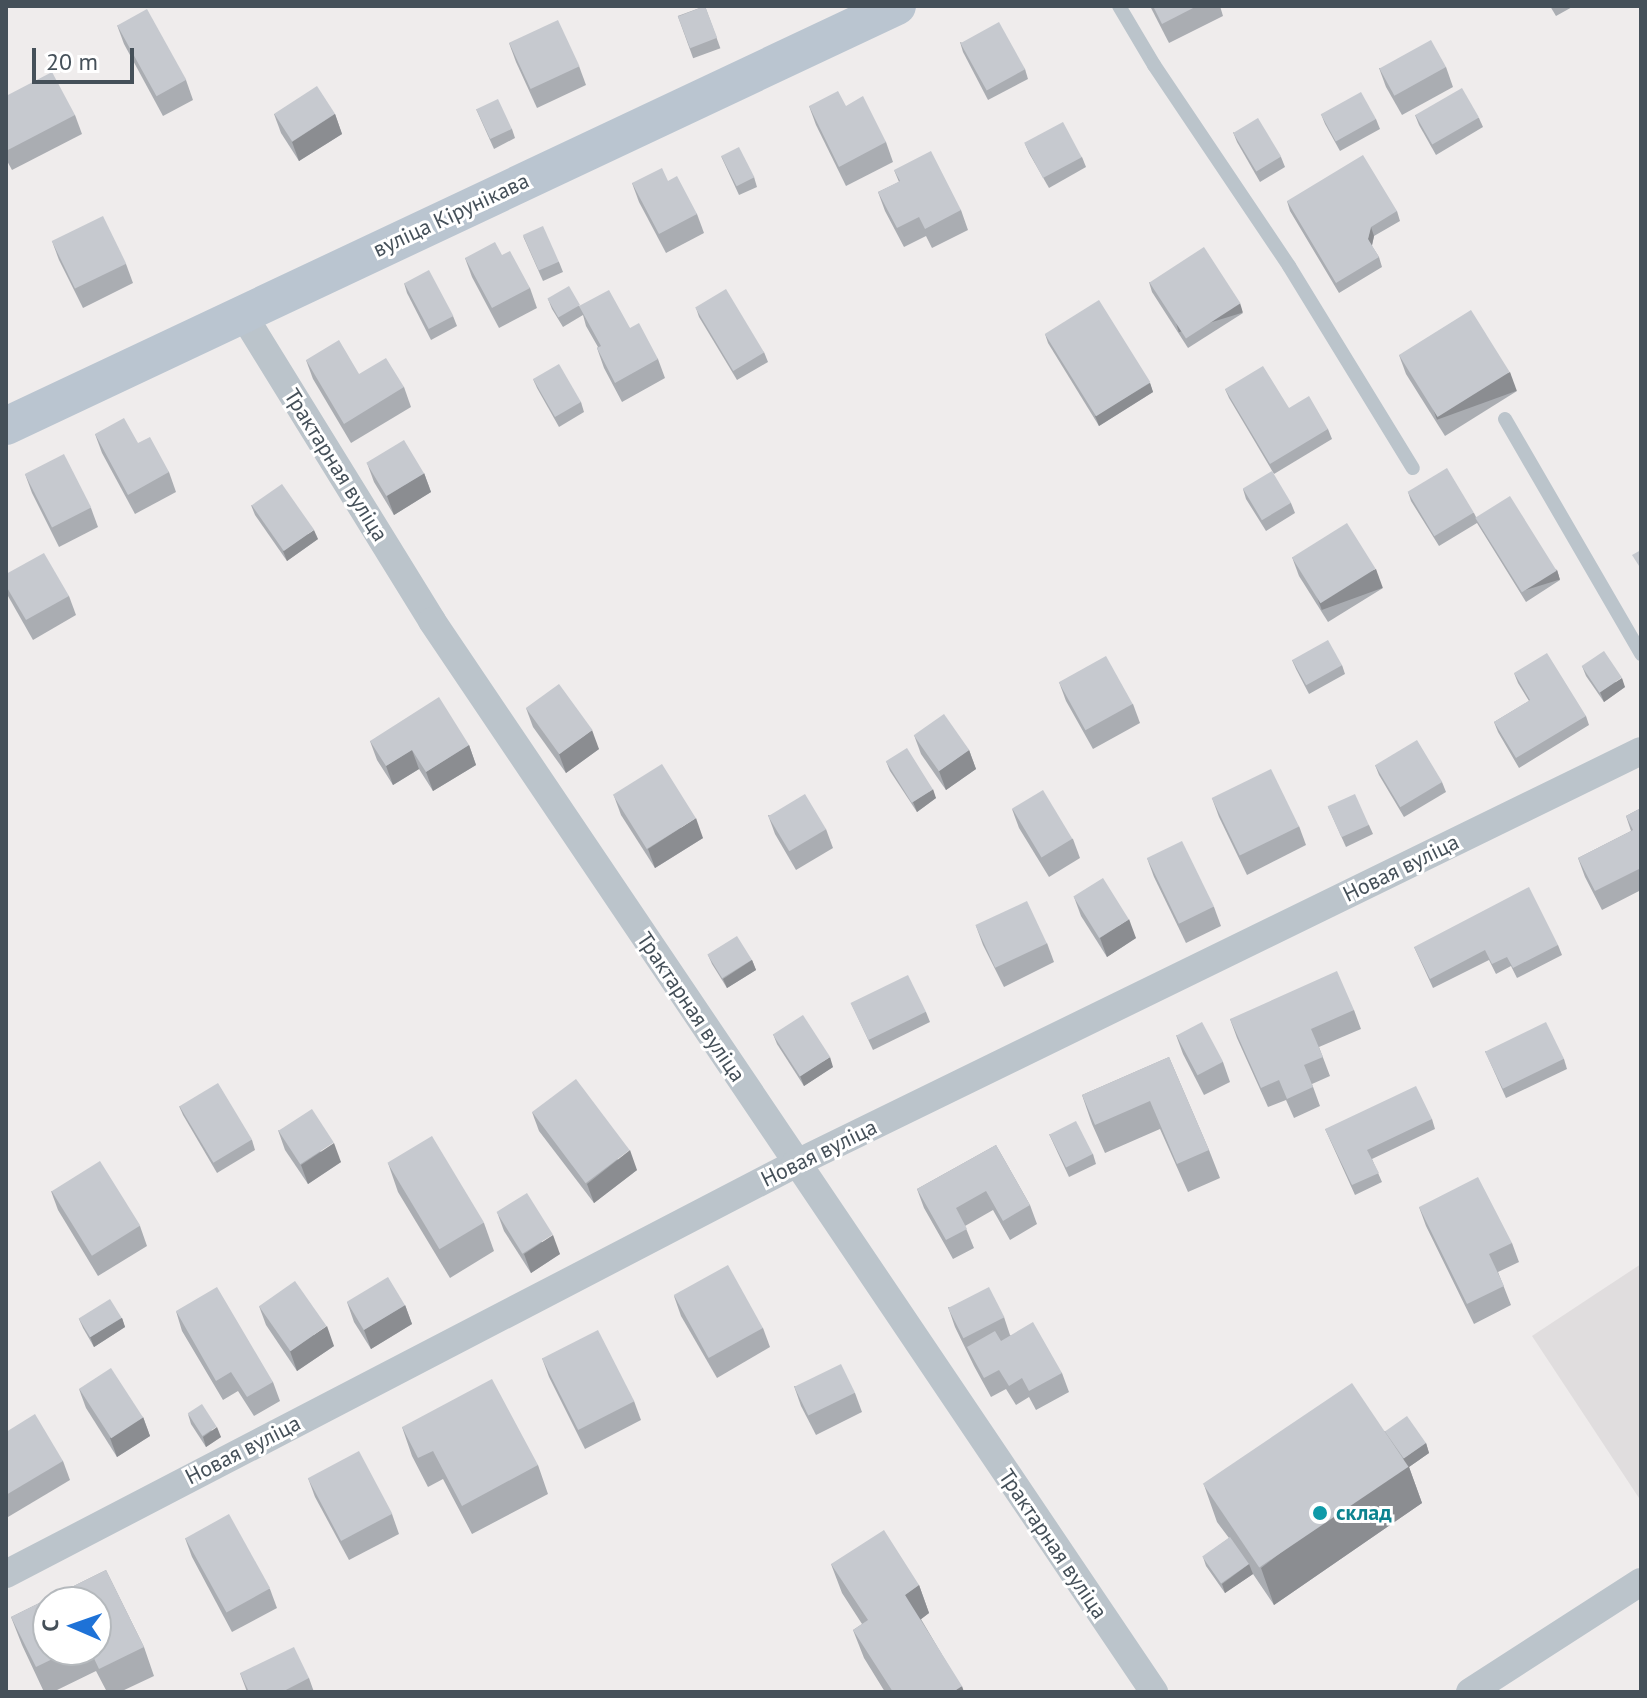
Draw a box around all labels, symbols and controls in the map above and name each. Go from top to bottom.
scale bar [36,32,138,82]
text: 20 m [46,46,98,77]
street label: вуліца Кірунікава [369,167,533,263]
street label: Трактарная вуліца [279,384,393,546]
street label: Новая вуліца [1339,829,1463,907]
street label: Трактарная вуліца [631,927,751,1087]
street label: Новая вуліца [757,1114,881,1192]
street label: Новая вуліца [181,1410,305,1490]
street label: Трактарная вуліца [993,1464,1113,1624]
place label: склад [1336,1500,1392,1526]
marker: склад [1311,1504,1329,1522]
north arrow [32,1586,112,1666]
text: С [36,1619,64,1632]

